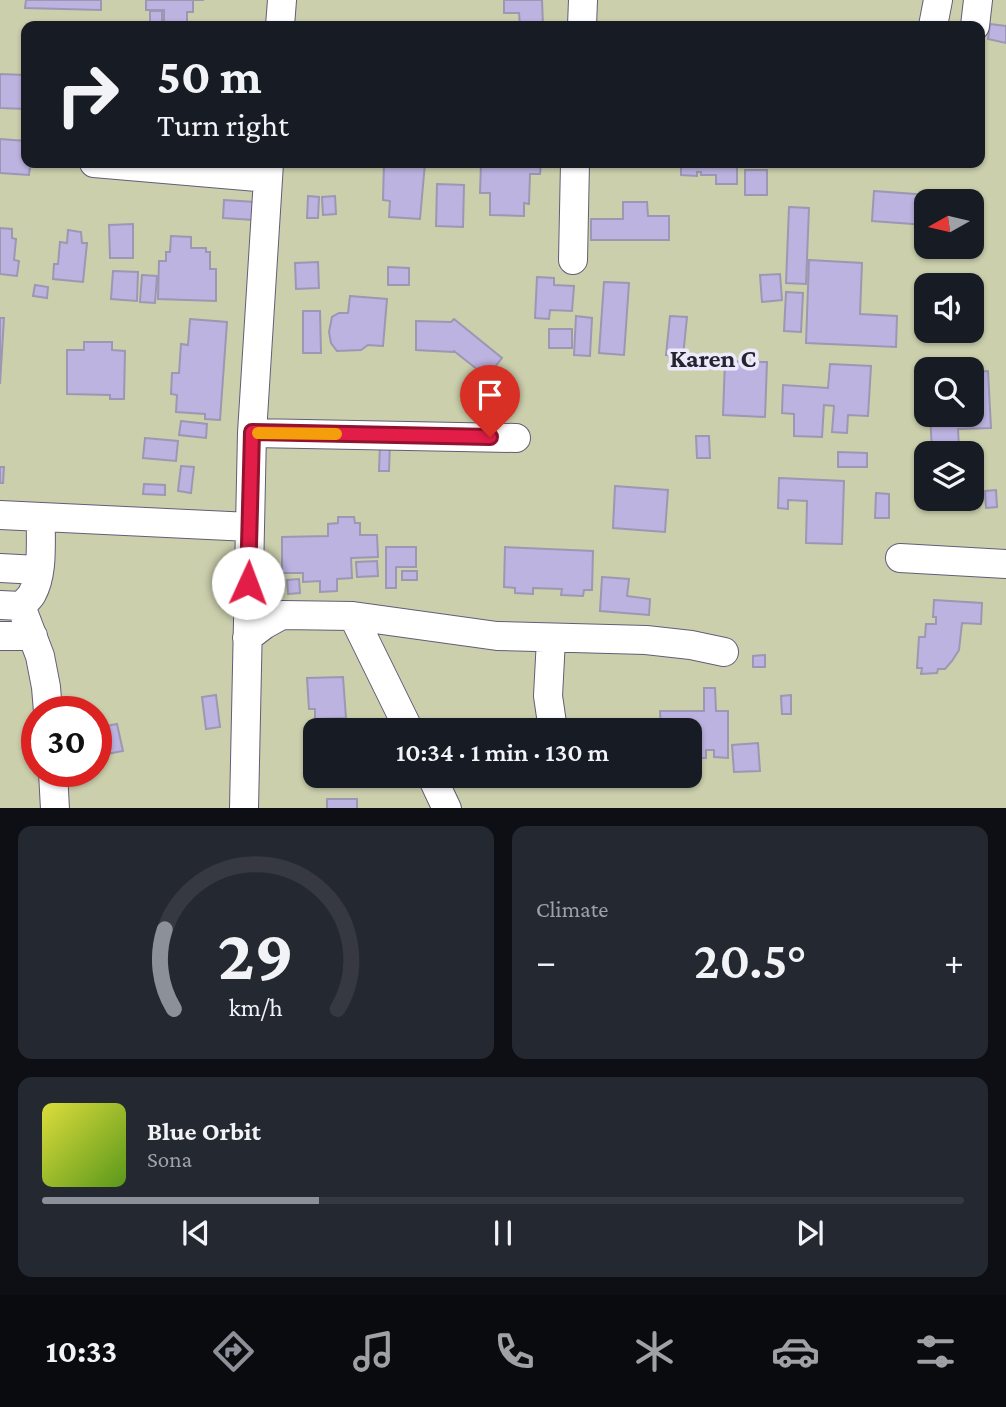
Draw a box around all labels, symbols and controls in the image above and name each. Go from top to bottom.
icon: right [42,49,133,140]
text: 50 m [157,49,262,104]
text: Turn right [157,107,289,143]
north arrow [914,189,984,259]
map controls [914,189,984,511]
button: sound [914,273,984,343]
district label: Karen C [670,344,756,373]
button: search [914,357,984,427]
pin [460,365,520,437]
icon: arrive [471,376,509,414]
button: layers [914,441,984,511]
position arrow [211,546,285,620]
speed limit sign: 30 [21,696,112,787]
text: 10:34 · 1 min · 130 m [396,738,609,767]
text: Climate [536,896,608,922]
text: 29 [218,914,294,995]
text: 20.5° [694,931,806,989]
text: − [536,940,556,982]
text: + [944,940,964,982]
text: km/h [229,993,283,1020]
text: Blue Orbit [147,1117,261,1146]
text: Sona [147,1146,192,1172]
icon: previous [177,1214,215,1252]
icon: pause [484,1214,522,1252]
icon: next [791,1214,829,1252]
icon: directions [209,1327,258,1376]
icon: music [349,1327,398,1376]
icon: phone [490,1327,539,1376]
icon: climate [630,1327,679,1376]
icon: car [771,1327,820,1376]
icon: filters [911,1327,960,1376]
text: 10:33 [46,1333,117,1369]

